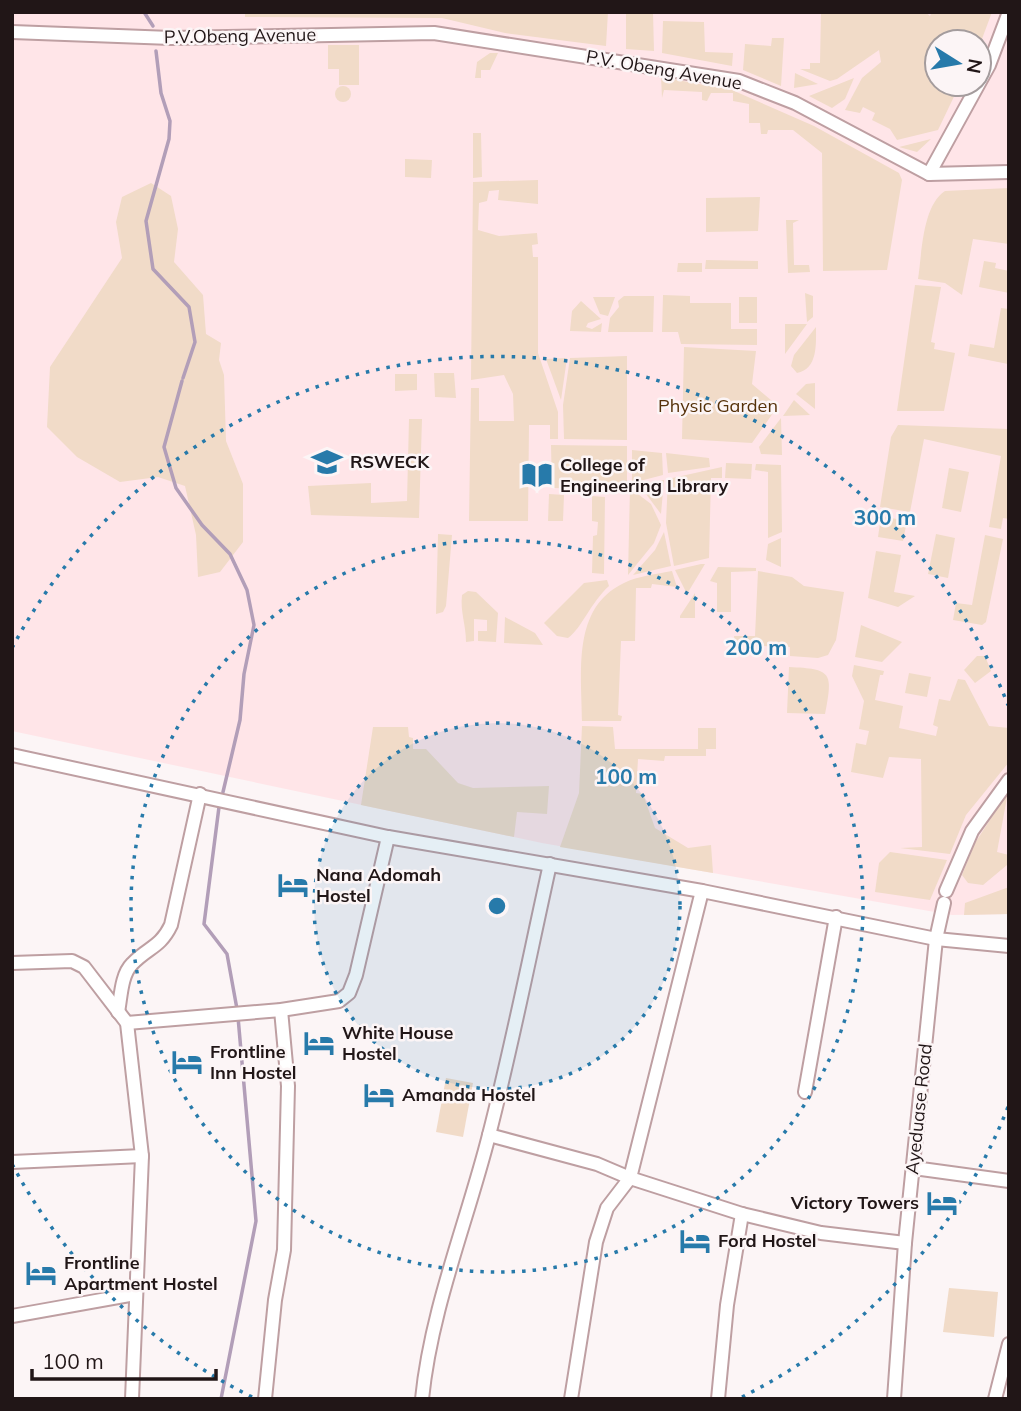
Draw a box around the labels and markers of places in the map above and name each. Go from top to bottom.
school or university icon: RSWECK [310,445,344,479]
place label: RSWECK [350,450,430,473]
place label: College of Engineering Library [560,453,728,497]
library icon: College of Engineering Library [520,458,554,492]
place label: Nana Adomah Hostel [316,863,441,907]
hotel icon: Nana Adomah Hostel [276,868,310,902]
centre of rings [485,894,509,918]
place label: White House Hostel [342,1021,454,1065]
hotel icon: White House Hostel [302,1026,336,1060]
place label: Frontline Inn Hostel [210,1040,297,1084]
hotel icon: Frontline Inn Hostel [170,1045,204,1079]
hotel icon: Amanda Hostel [362,1078,396,1112]
place label: Amanda Hostel [402,1083,536,1106]
hotel icon: Victory Towers [925,1186,959,1220]
place label: Victory Towers [790,1191,919,1214]
hotel icon: Ford Hostel [678,1224,712,1258]
place label: Ford Hostel [718,1229,816,1252]
place label: Frontline Apartment Hostel [64,1251,218,1295]
hotel icon: Frontline Apartment Hostel [24,1256,58,1290]

